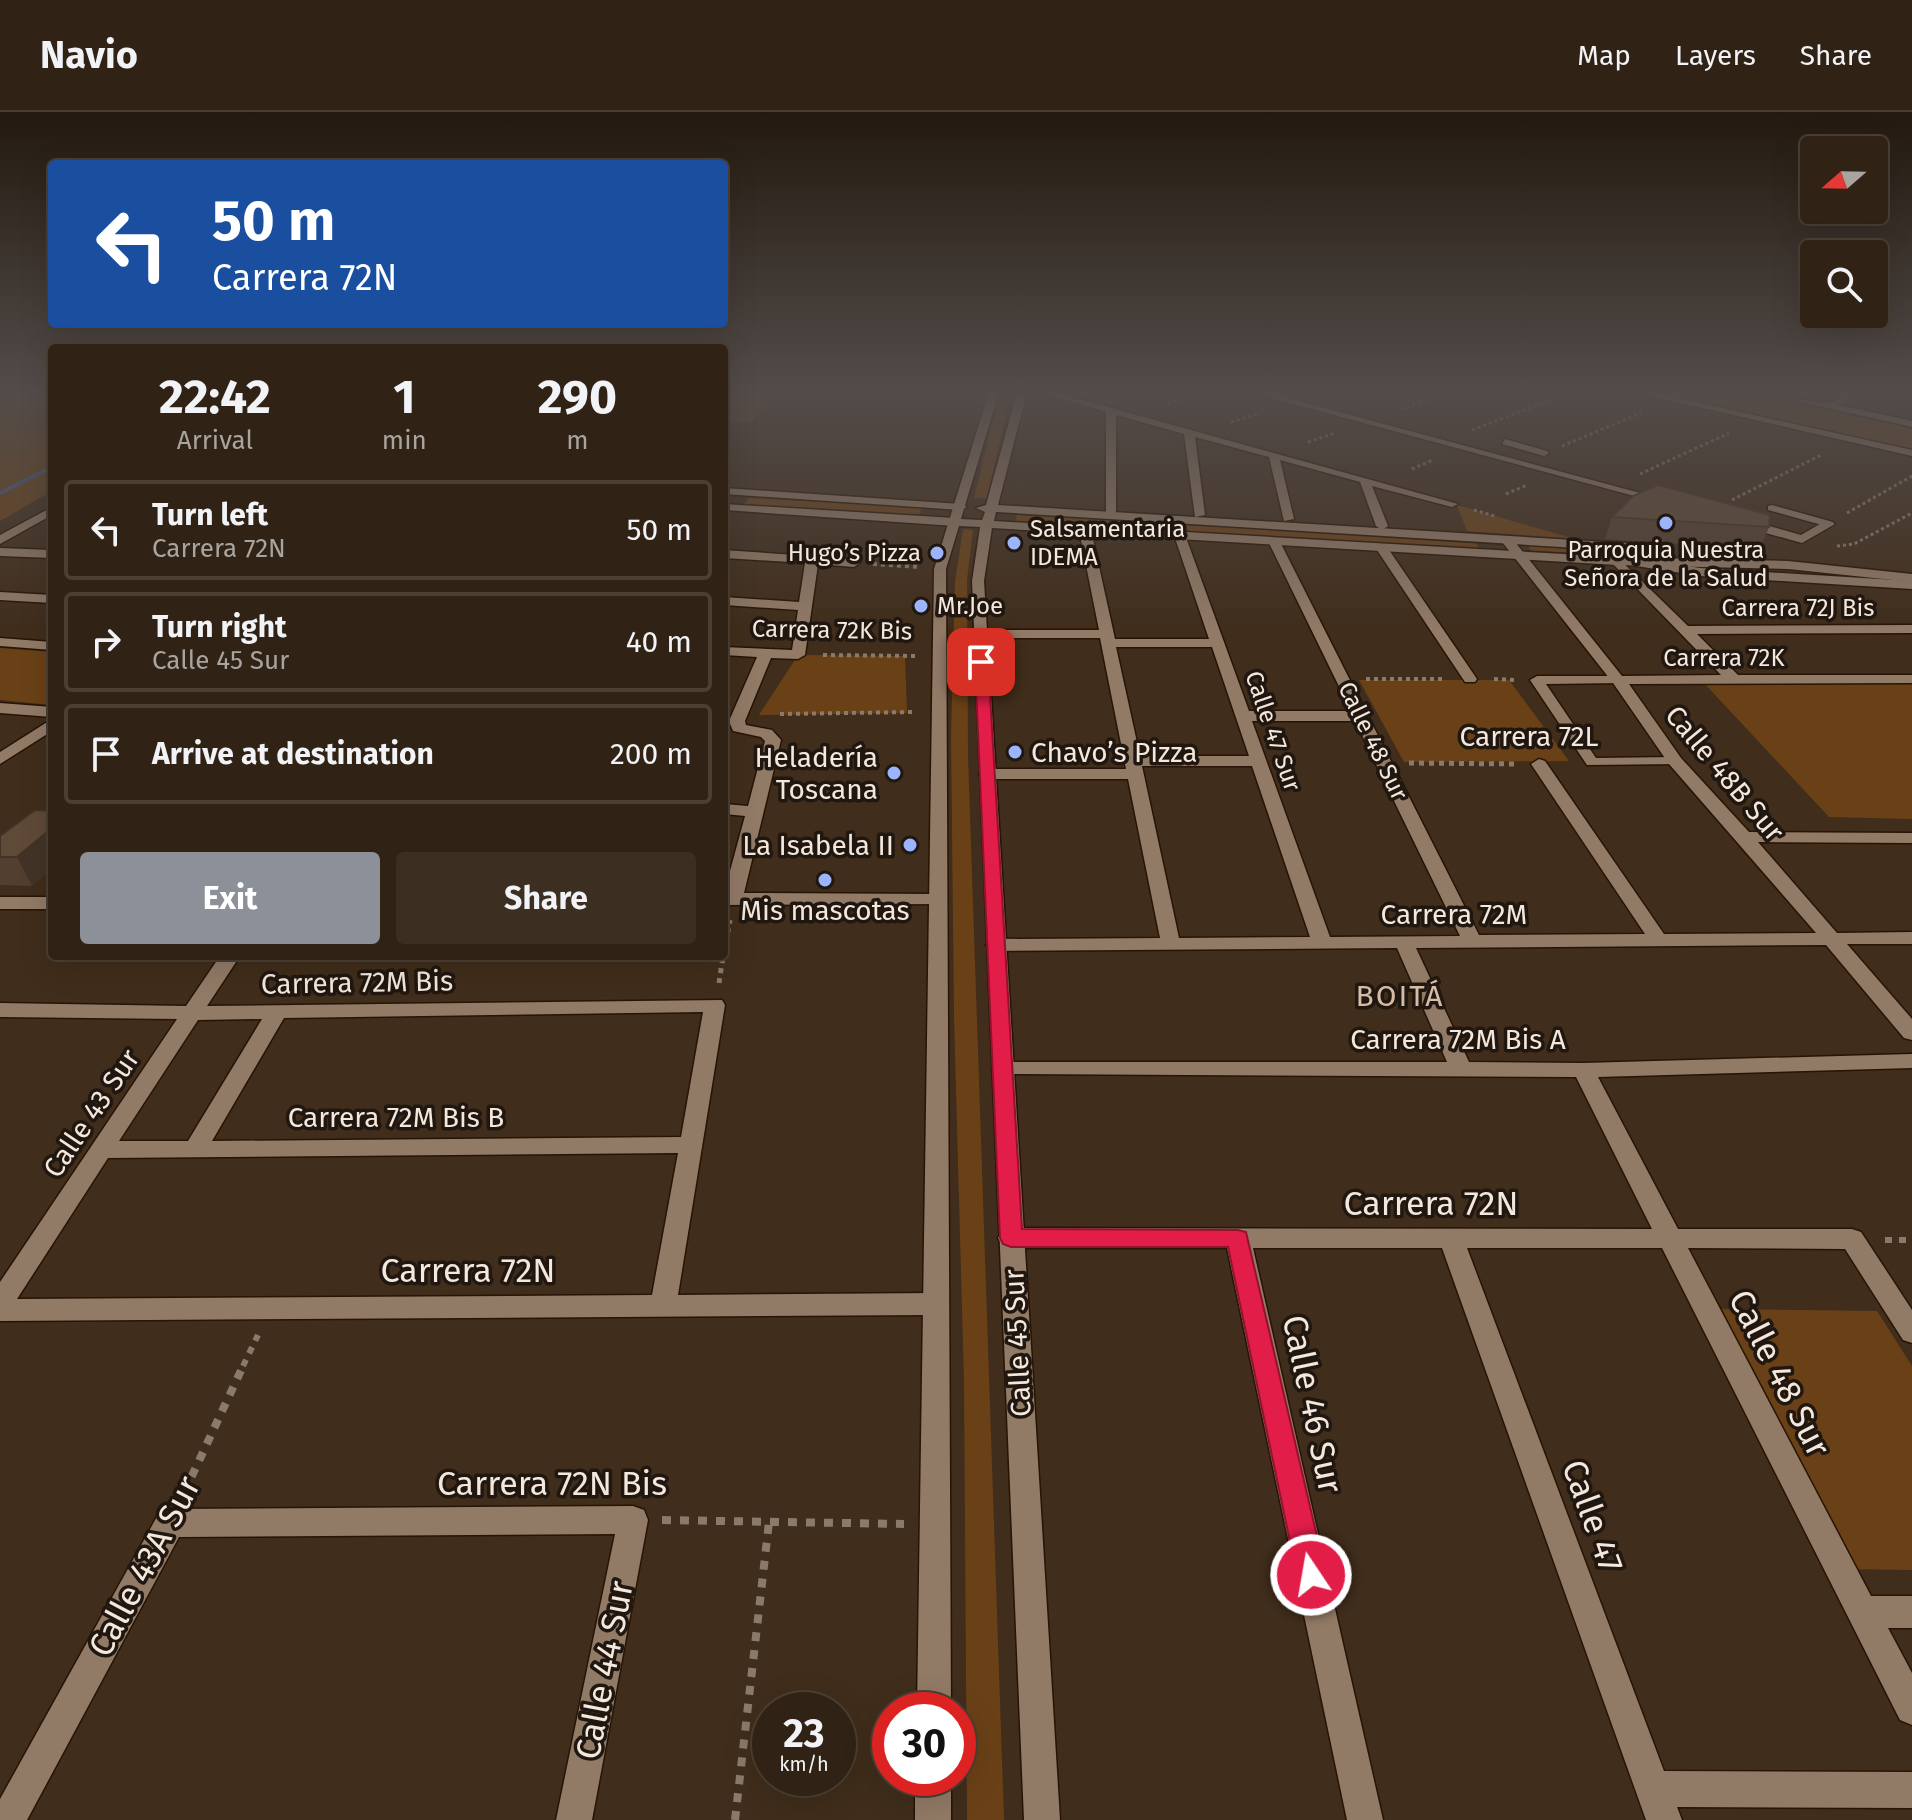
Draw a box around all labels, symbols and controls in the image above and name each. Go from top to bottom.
text: Navio [40,32,138,78]
text: Map [1577,39,1631,72]
text: Layers [1675,39,1756,72]
text: Share [1800,39,1872,72]
north arrow [1800,136,1888,224]
map controls [1800,136,1888,328]
text: 50 m [212,188,335,255]
icon: left [80,192,184,296]
button: search [1800,240,1888,328]
text: Carrera 72N [212,256,397,300]
text: 22:42 [159,368,271,426]
text: 1 [393,368,415,426]
text: 290 [538,368,617,426]
text: Arrival [177,425,253,456]
text: min [382,425,427,456]
text: m [566,425,589,456]
text: Turn left [152,497,268,533]
icon: left [84,508,128,552]
text: 50 m [627,512,692,548]
marker: Parroquia Nuestra Señora de la Salud [1657,514,1675,532]
place label: Salsamentaria IDEMA [1030,515,1185,571]
text: Carrera 72N [152,533,286,564]
marker: Salsamentaria IDEMA [1005,534,1023,552]
place label: Parroquia Nuestra Señora de la Salud [1564,536,1768,592]
place label: Hugo’s Pizza [788,539,921,567]
marker: Hugo’s Pizza [928,544,946,562]
place label: Mr.Joe [937,592,1003,620]
street label: Carrera 72J Bis [1721,594,1875,622]
marker: Mr.Joe [912,597,930,615]
text: Turn right [152,609,287,645]
street label: Carrera 72K Bis [752,615,912,645]
icon: right [84,620,128,664]
text: 40 m [626,624,692,660]
pin [947,628,1015,696]
icon: arrive [959,640,1003,684]
street label: Carrera 72K [1663,644,1786,672]
text: Calle 45 Sur [152,645,289,676]
street label: Calle 47 Sur [1239,667,1307,795]
street label: Calle 48 Sur [1332,677,1414,805]
street label: Calle 48B Sur [1658,699,1791,848]
street label: Carrera 72L [1460,720,1599,753]
icon: arrive [84,732,128,776]
text: Arrive at destination [152,736,434,772]
text: 200 m [610,736,692,772]
place label: Chavo’s Pizza [1031,736,1197,769]
place label: Heladería Toscana [754,741,878,806]
marker: Chavo’s Pizza [1006,743,1024,761]
marker: Heladería Toscana [885,764,903,782]
place label: La Isabela II [742,829,894,862]
marker: La Isabela II [901,836,919,854]
button: Exit [80,852,380,944]
button: Share [396,852,696,944]
marker: Mis mascotas [816,871,834,889]
place label: Mis mascotas [740,894,910,927]
street label: Carrera 72M [1381,898,1527,931]
street label: Carrera 72M Bis [261,964,453,1001]
district label: BOITÁ [1355,978,1445,1014]
street label: Carrera 72M Bis A [1350,1023,1566,1056]
street label: Calle 43 Sur [36,1043,146,1184]
street label: Carrera 72M Bis B [288,1101,504,1134]
street label: Carrera 72N [1343,1183,1519,1224]
street label: Carrera 72N [380,1250,556,1291]
street label: Calle 45 Sur [997,1268,1038,1418]
street label: Calle 48 Sur [1720,1283,1839,1463]
street label: Calle 46 Sur [1274,1311,1351,1497]
street label: Calle 47 [1553,1454,1632,1578]
street label: Carrera 72N Bis [437,1463,667,1504]
street label: Calle 43A Sur [80,1469,209,1664]
position arrow [1269,1533,1353,1617]
street label: Calle 44 Sur [567,1577,642,1763]
speed limit sign: 30 [872,1692,976,1796]
text: 23 [783,1710,825,1758]
text: km/h [779,1752,829,1776]

